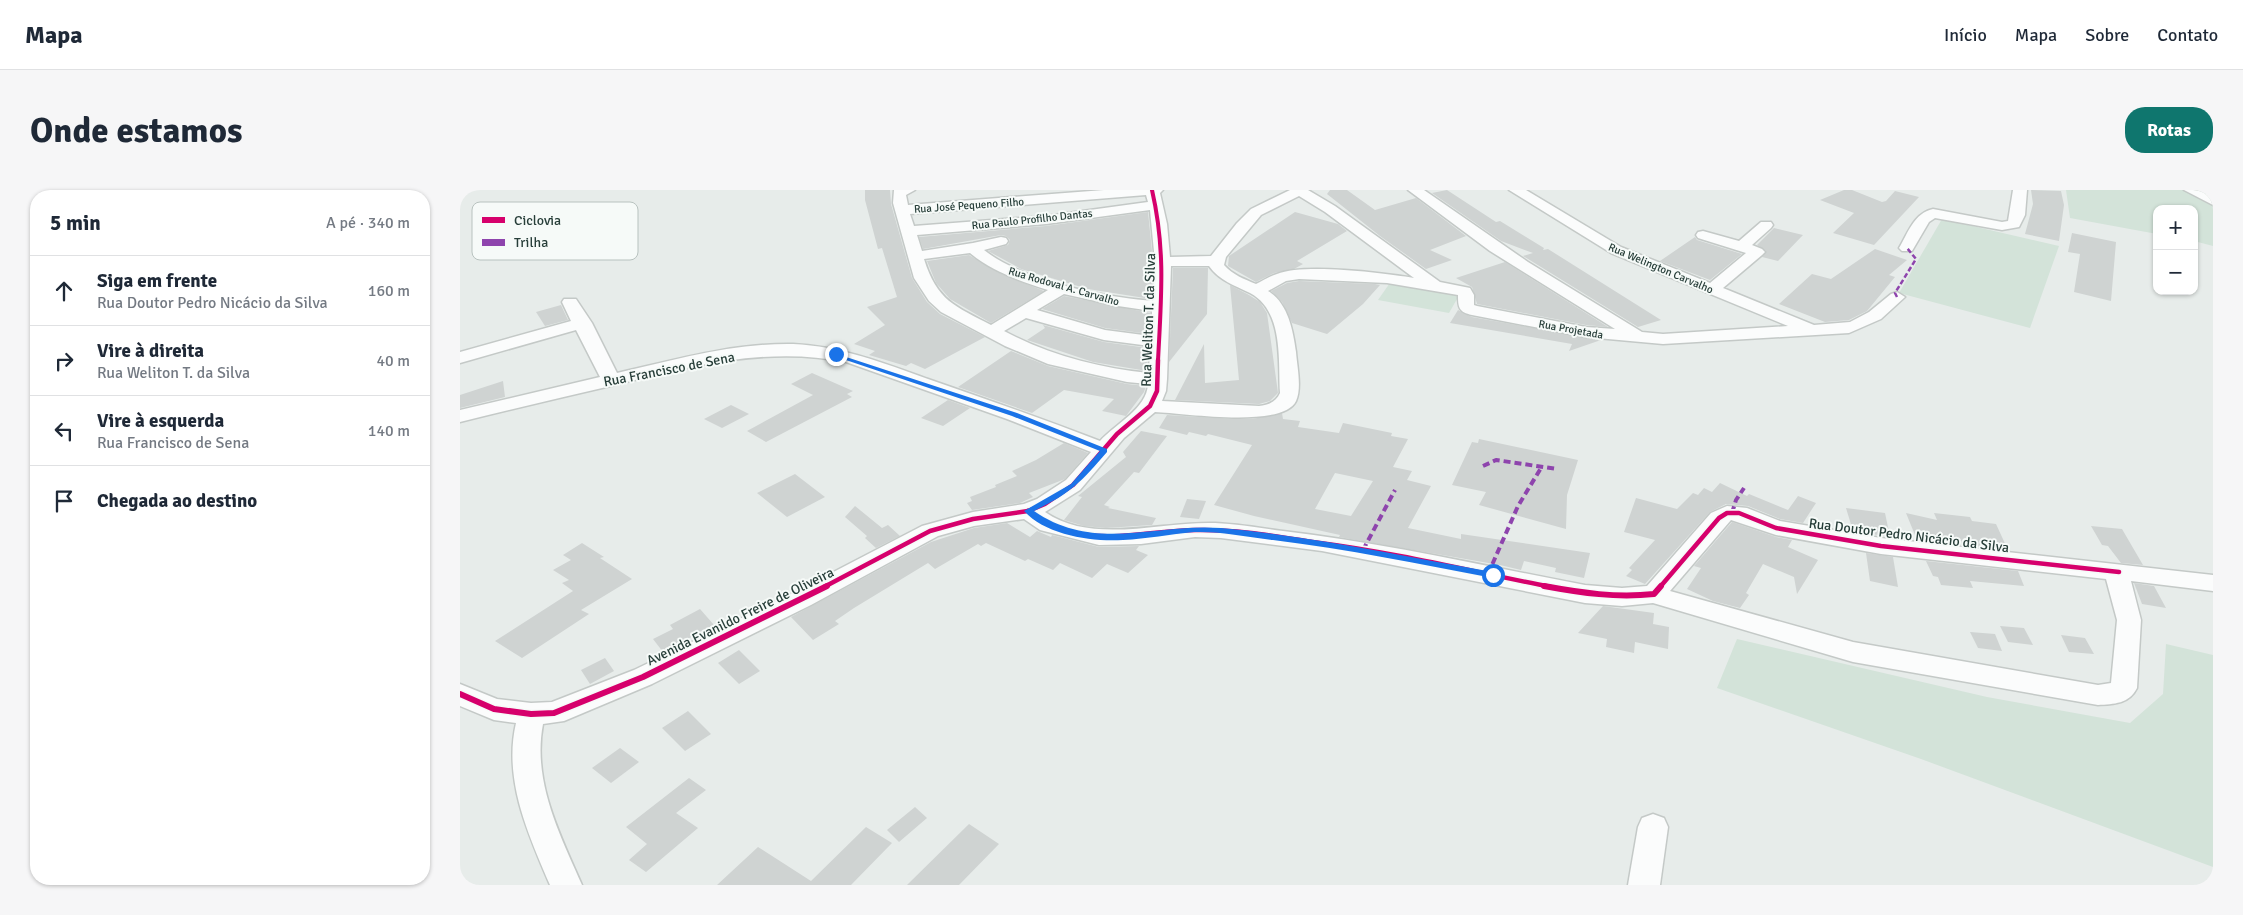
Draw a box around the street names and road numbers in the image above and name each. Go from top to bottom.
street label: Rua José Pequeno Filho [914,195,1025,216]
street label: Rua Paulo Profilho Dantas [971,207,1093,232]
street label: Rua Welington Carvalho [1606,240,1715,297]
street label: Rua Weliton T. da Silva [1138,253,1159,387]
street label: Rua Rodoval A. Carvalho [1007,264,1121,309]
street label: Rua Projetada [1538,317,1605,342]
street label: Rua Francisco de Sena [602,348,736,391]
street label: Rua Doutor Pedro Nicácio da Silva [1808,515,2010,556]
street label: Avenida Evanildo Freire de Oliveira [644,564,837,669]

